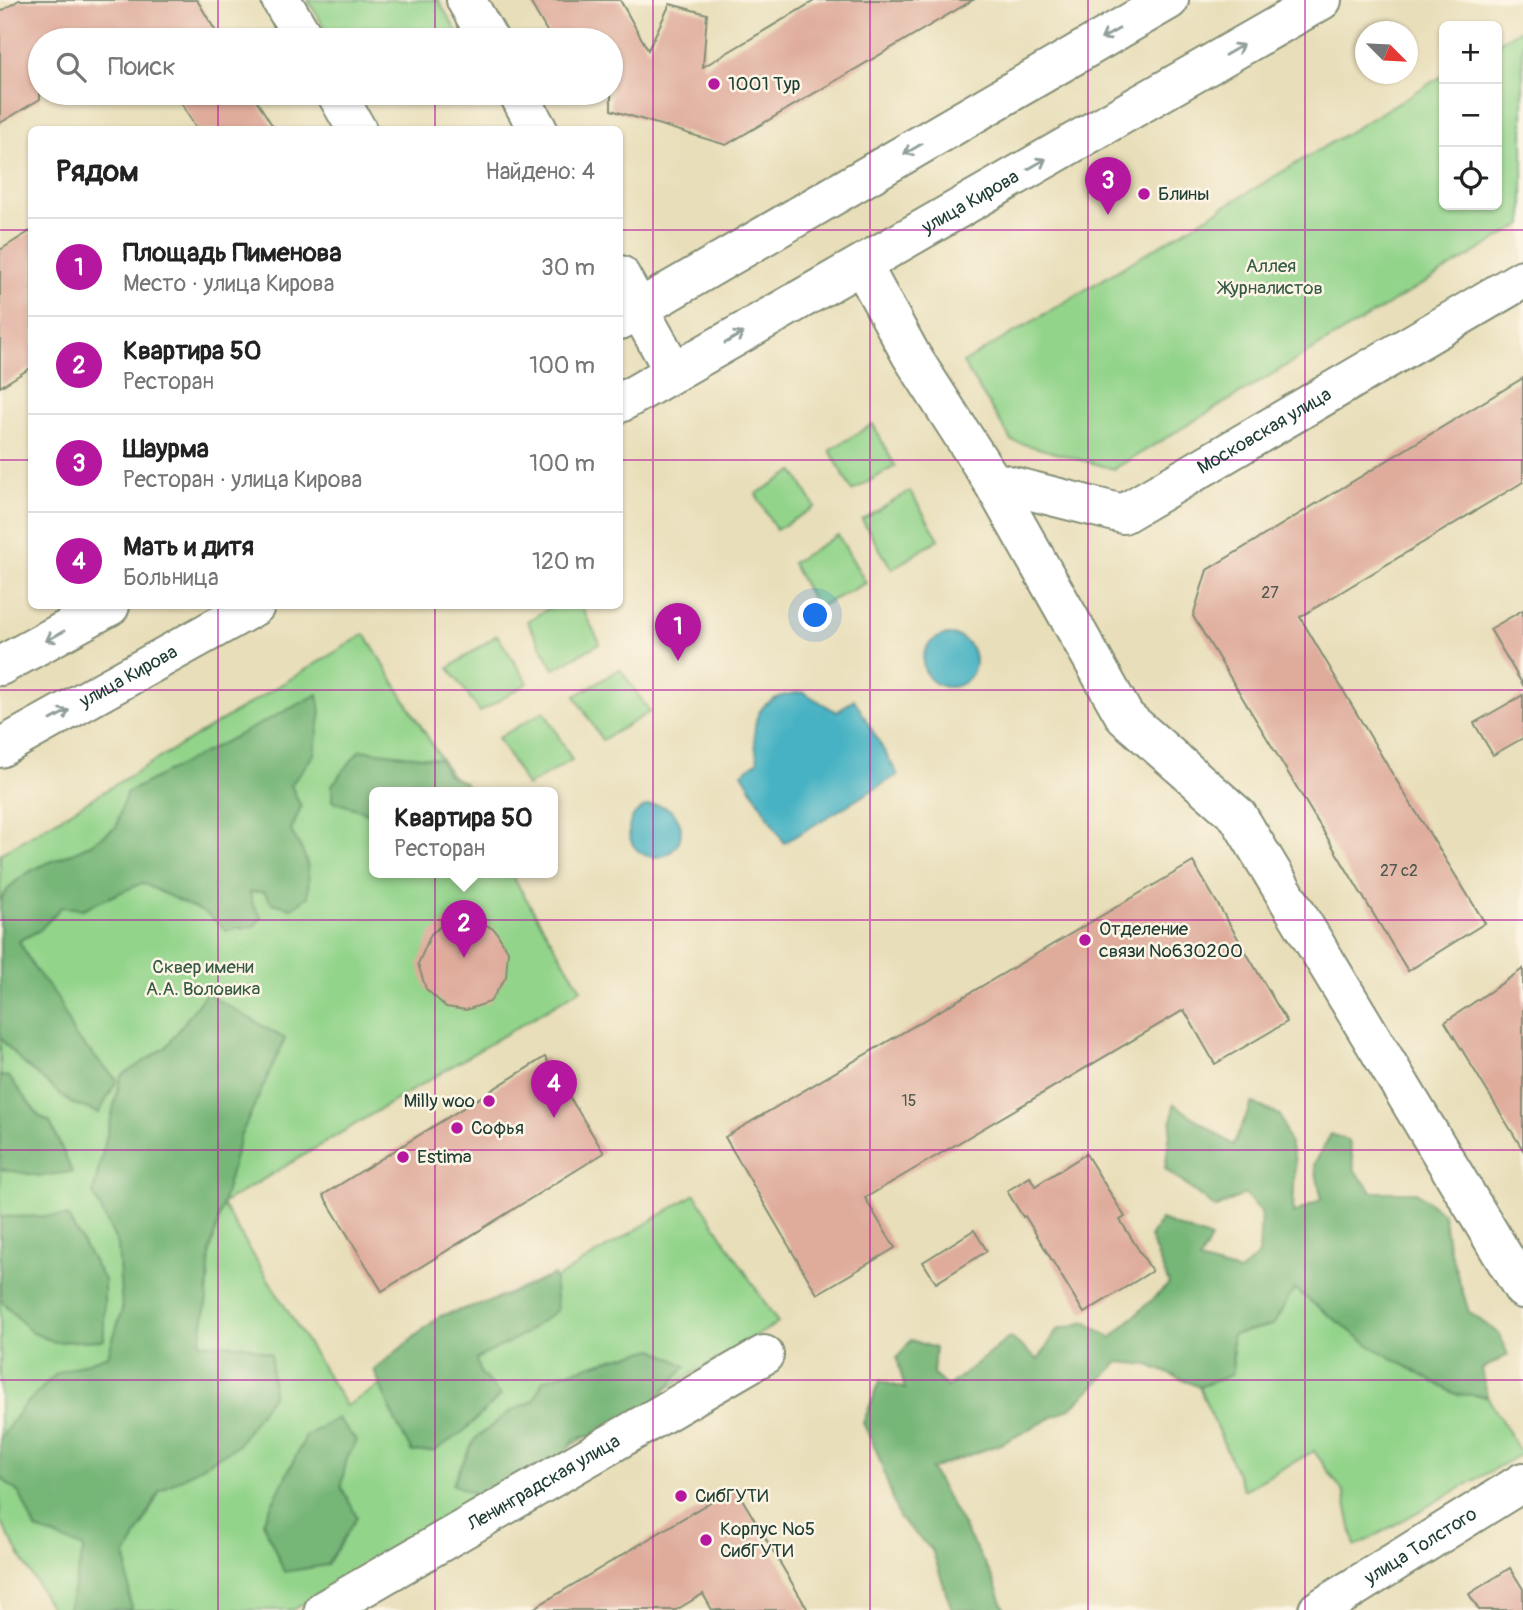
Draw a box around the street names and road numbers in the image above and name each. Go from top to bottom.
street label: улица Кирова [917,164,1023,240]
street label: Московская улица [1193,382,1336,480]
street label: улица Кирова [74,640,182,714]
street label: Ленинградская улица [462,1429,625,1537]
street label: улица Толстого [1359,1502,1481,1591]

